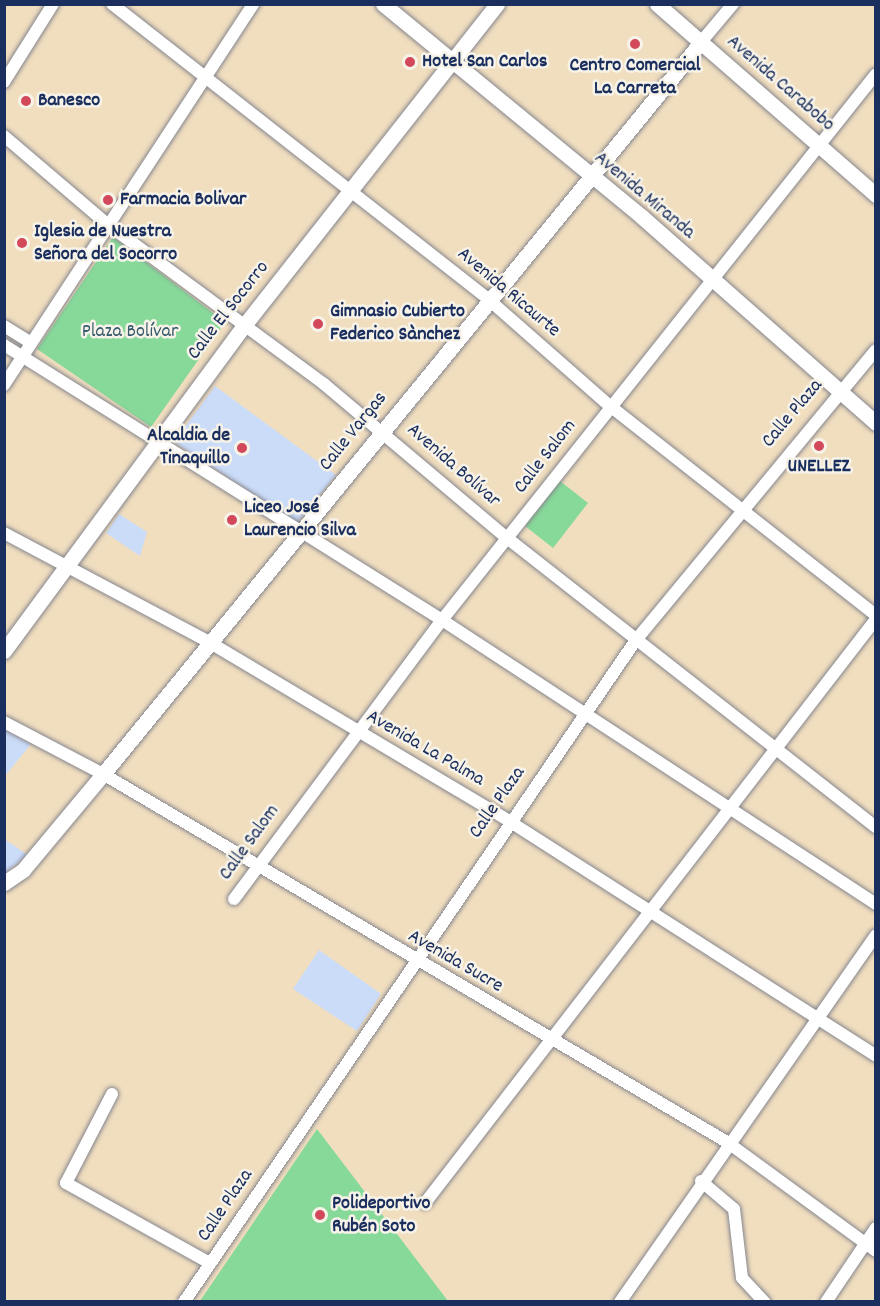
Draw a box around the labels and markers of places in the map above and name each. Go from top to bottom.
marker: Centro Comercial La Carreta [628,37,642,51]
place label: Hotel San Carlos [422,50,547,74]
place label: Centro Comercial La Carreta [570,54,700,101]
marker: Hotel San Carlos [403,55,417,69]
place label: Banesco [38,89,100,113]
marker: Banesco [19,94,33,108]
place label: Farmacia Bolivar [120,188,246,212]
marker: Farmacia Bolivar [101,193,115,207]
place label: Iglesia de Nuestra Señora del Socorro [34,220,177,267]
marker: Iglesia de Nuestra Señora del Socorro [15,236,29,250]
place label: Gimnasio Cubierto Federico Sànchez [330,300,465,347]
marker: Gimnasio Cubierto Federico Sànchez [311,317,325,331]
place label: Alcaldia de Tinaquillo [147,424,230,471]
marker: UNELLEZ [812,439,826,453]
marker: Alcaldia de Tinaquillo [235,441,249,455]
place label: UNELLEZ [788,455,850,479]
place label: Liceo José Laurencio Silva [244,496,356,543]
marker: Liceo José Laurencio Silva [225,513,239,527]
place label: Polideportivo Rubén Soto [332,1192,430,1239]
marker: Polideportivo Rubén Soto [313,1208,327,1222]

